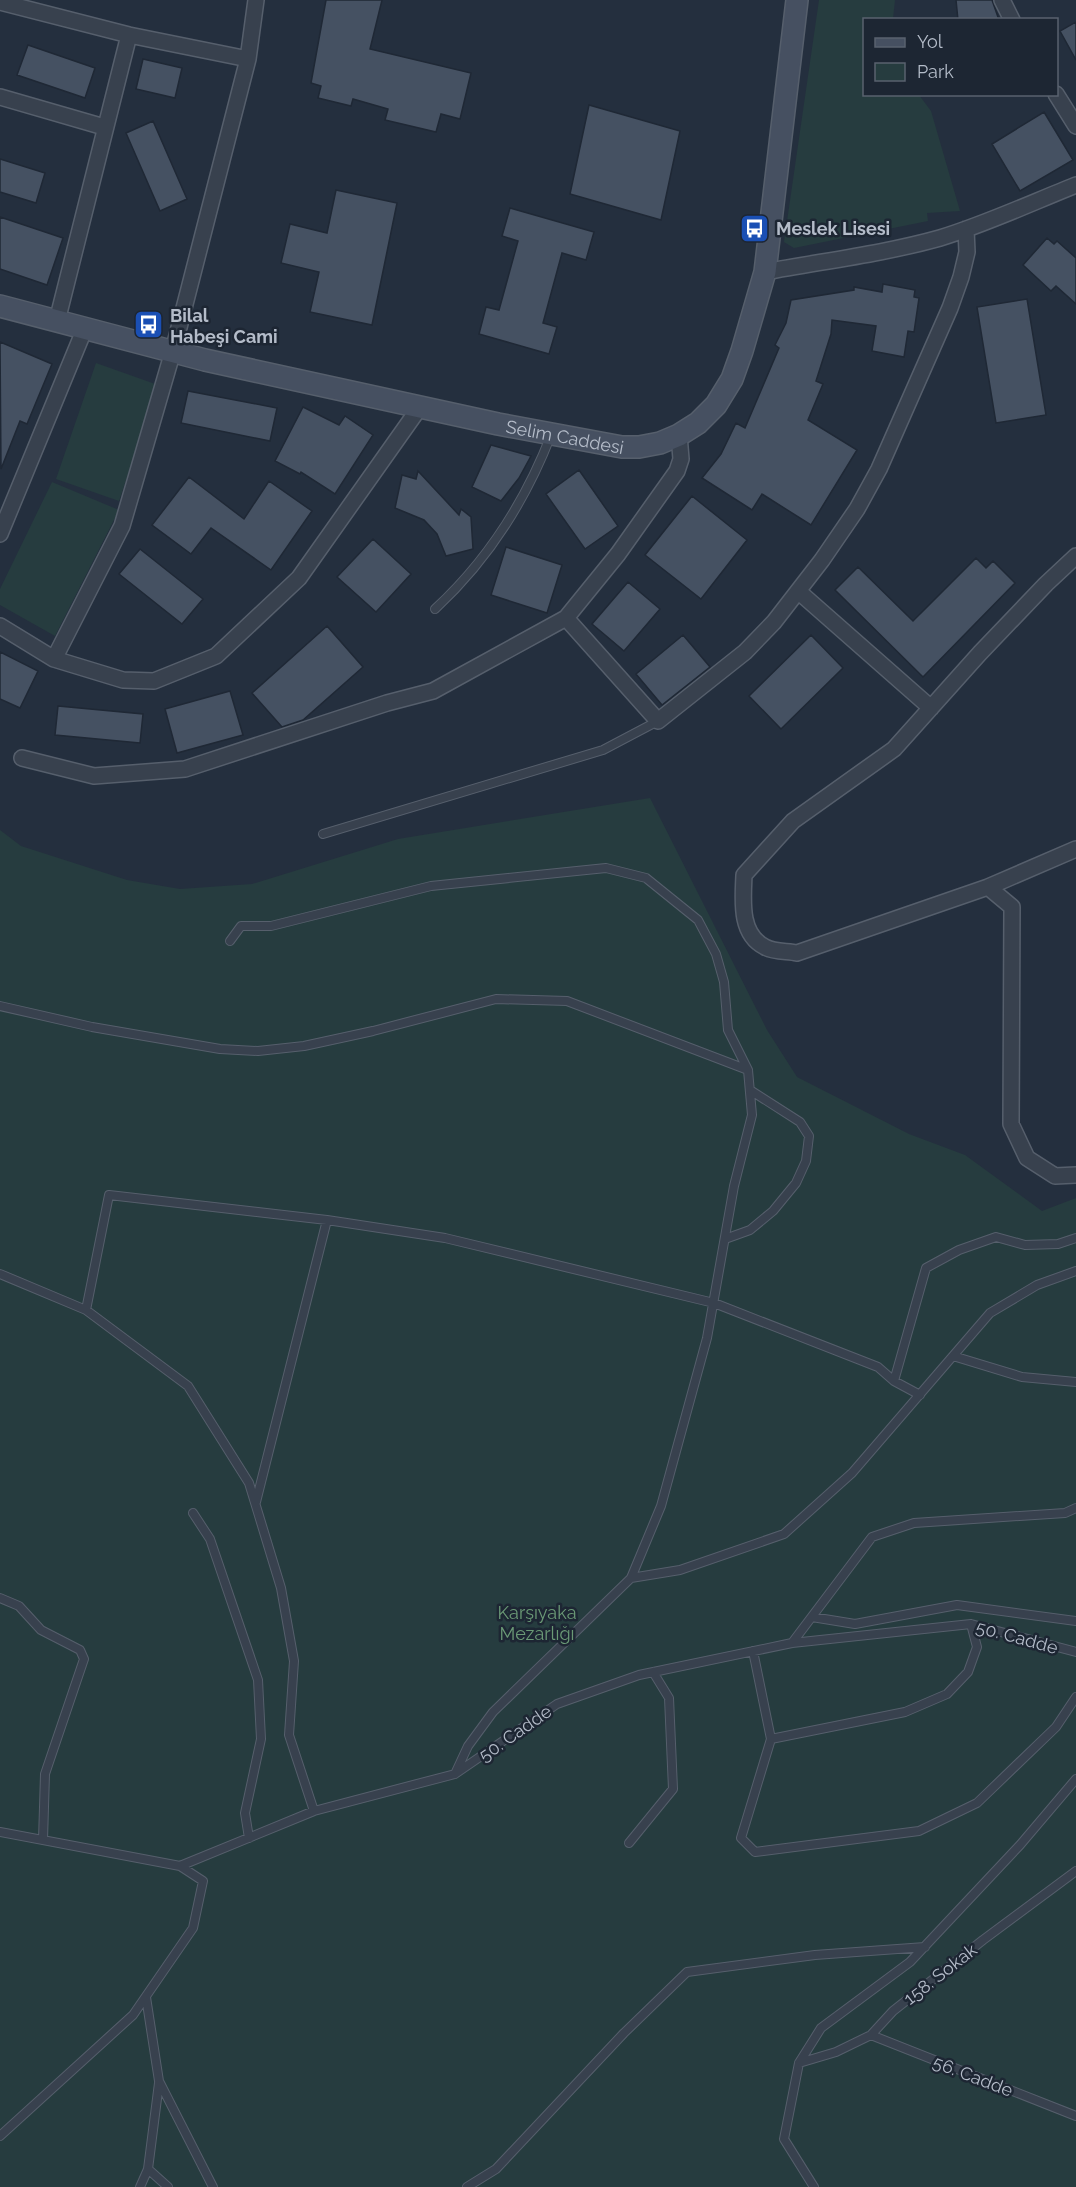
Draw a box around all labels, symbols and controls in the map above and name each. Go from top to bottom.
legend [863,18,1058,96]
text: Yol [917,31,943,52]
text: Park [917,61,954,82]
bus stop icon: Meslek Lisesi [739,212,771,244]
place label: Meslek Lisesi [776,218,890,239]
place label: Bilal Habeşi Cami [170,305,278,347]
bus stop icon: Bilal Habeşi Cami [133,309,165,341]
street label: Selim Caddesi [504,415,626,458]
park label: Karşıyaka Mezarlığı [498,1602,576,1644]
street label: 50. Cadde [974,1616,1061,1658]
street label: 50. Cadde [475,1700,556,1766]
street label: 158. Sokak [899,1939,981,2009]
street label: 56. Cadde [930,2051,1016,2101]

